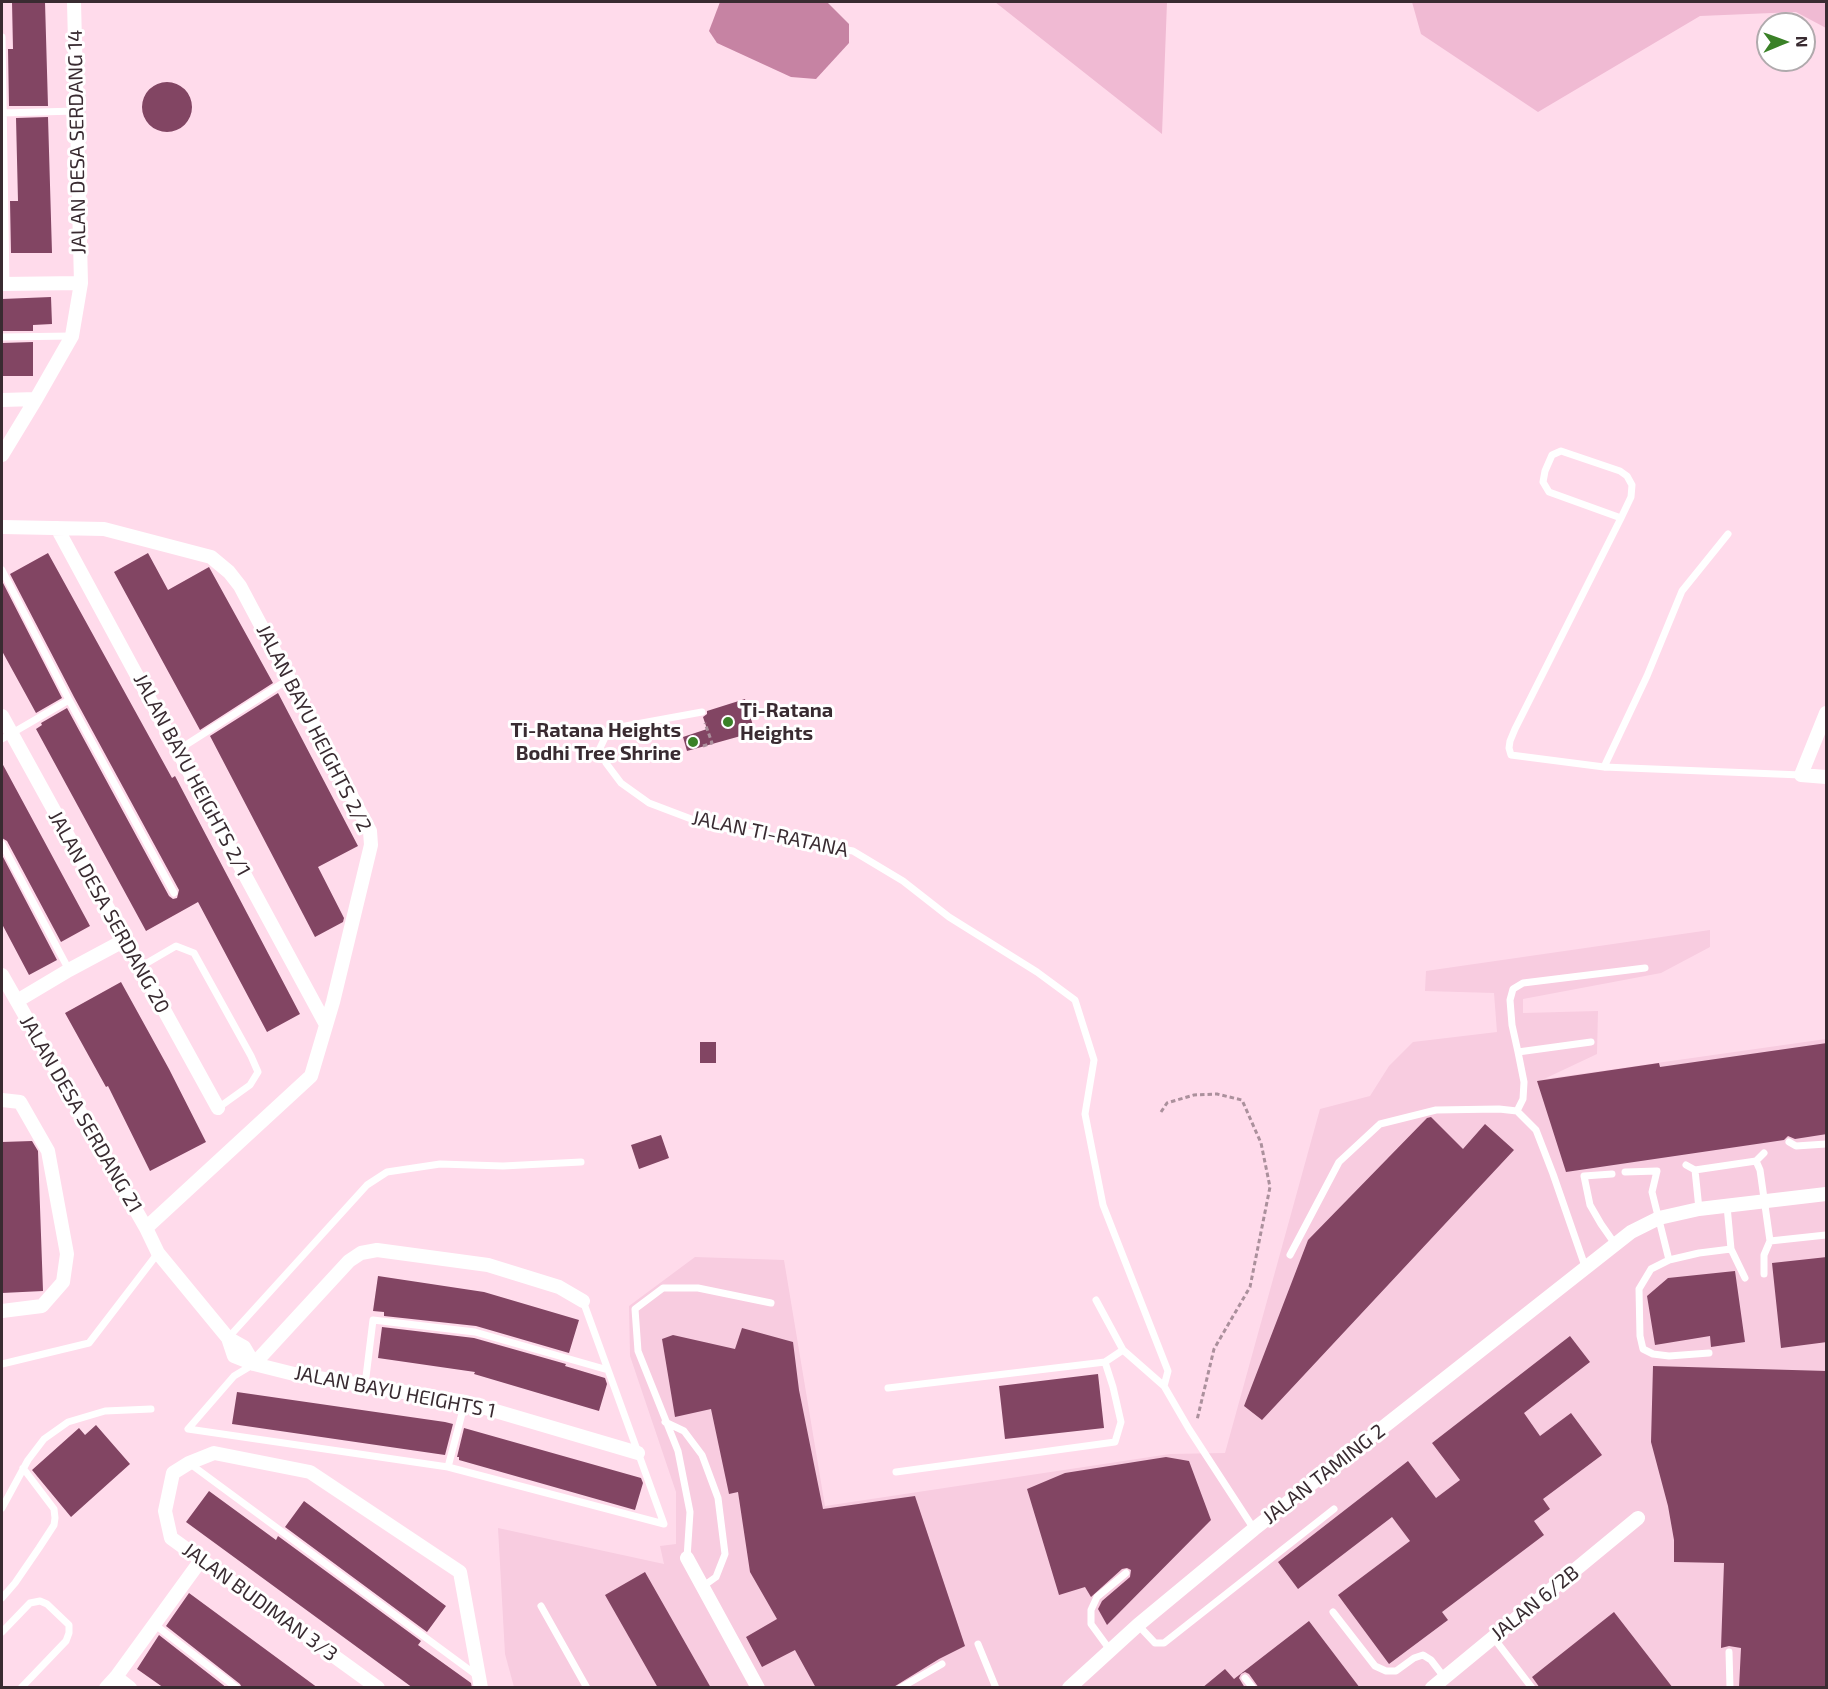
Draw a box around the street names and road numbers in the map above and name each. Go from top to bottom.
street label: JALAN DESA SERDANG 14 [63,29,91,255]
street label: JALAN BAYU HEIGHTS 2/2 [251,620,377,836]
street label: JALAN BAYU HEIGHTS 2/1 [128,670,256,880]
street label: JALAN DESA SERDANG 20 [43,806,175,1018]
street label: JALAN TI-RATANA [690,806,850,862]
street label: JALAN DESA SERDANG 21 [15,1011,147,1217]
street label: JALAN BAYU HEIGHTS 1 [292,1361,498,1423]
street label: JALAN TAMING 2 [1258,1419,1390,1529]
street label: JALAN BUDIMAN 3/3 [178,1538,342,1666]
street label: JALAN 6/2B [1486,1560,1584,1646]

